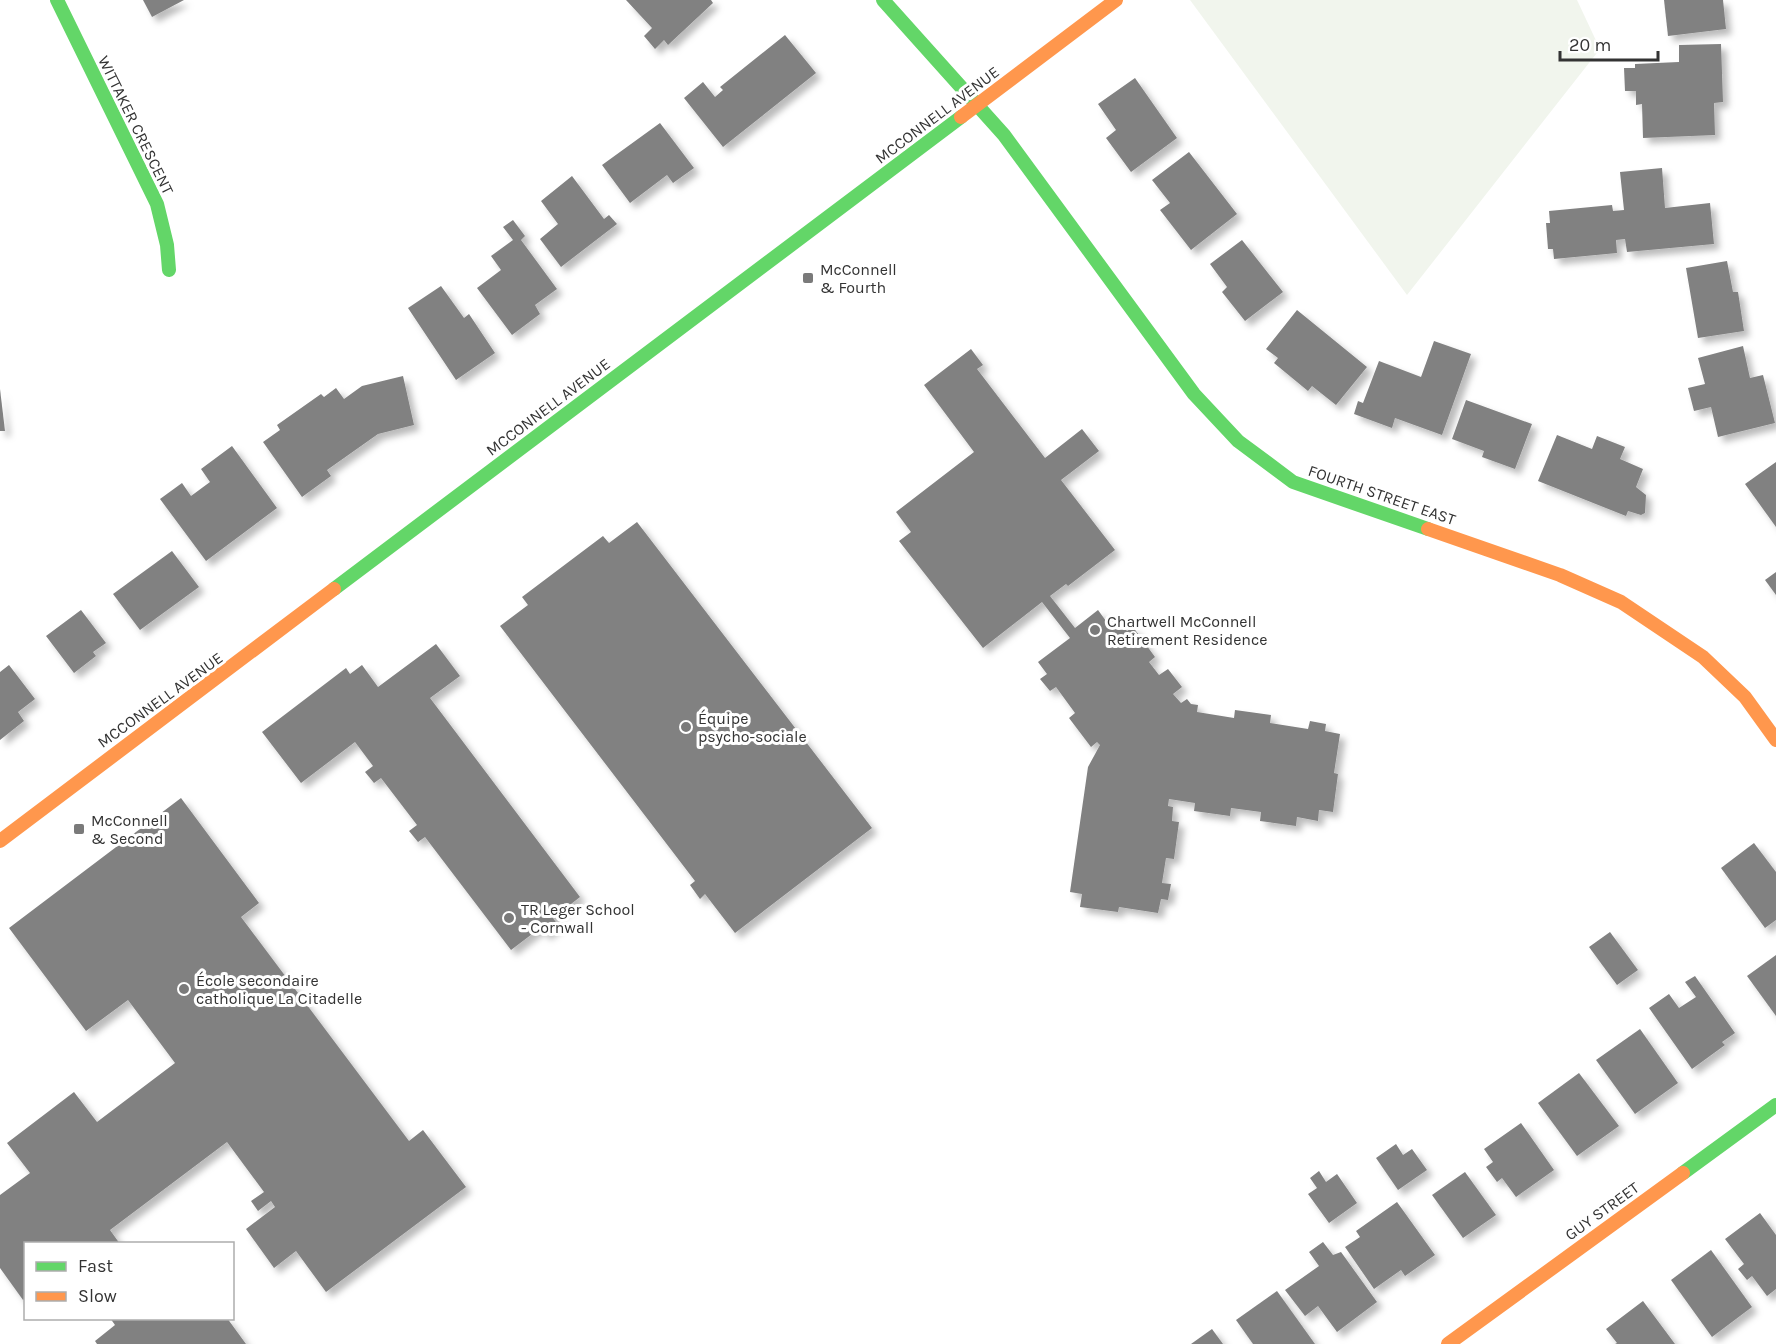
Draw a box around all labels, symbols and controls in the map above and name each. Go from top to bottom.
scale bar [1560,24,1658,62]
text: 20 m [1569,34,1611,56]
street label: WITTAKER CRESCENT [94,53,178,197]
street label: MCCONNELL AVENUE [871,62,1003,168]
place label: McConnell & Fourth [820,260,897,297]
marker: McConnell & Fourth [801,271,815,285]
street label: MCCONNELL AVENUE [482,354,614,460]
street label: FOURTH STREET EAST [1306,461,1458,529]
place label: Chartwell McConnell Retirement Residence [1107,612,1267,649]
marker: Chartwell McConnell Retirement Residence [1088,623,1102,637]
street label: MCCONNELL AVENUE [94,648,226,752]
place label: Équipe psycho-sociale [698,709,807,746]
marker: Équipe psycho-sociale [679,720,693,734]
place label: McConnell & Second [91,811,168,848]
marker: McConnell & Second [72,822,86,836]
place label: TR Leger School - Cornwall [521,900,635,937]
marker: TR Leger School - Cornwall [502,911,516,925]
place label: École secondaire catholique La Citadelle [196,971,362,1008]
marker: École secondaire catholique La Citadelle [177,982,191,996]
street label: GUY STREET [1561,1178,1643,1244]
legend [24,1242,234,1320]
text: Fast [78,1255,113,1277]
text: Slow [78,1285,117,1307]

